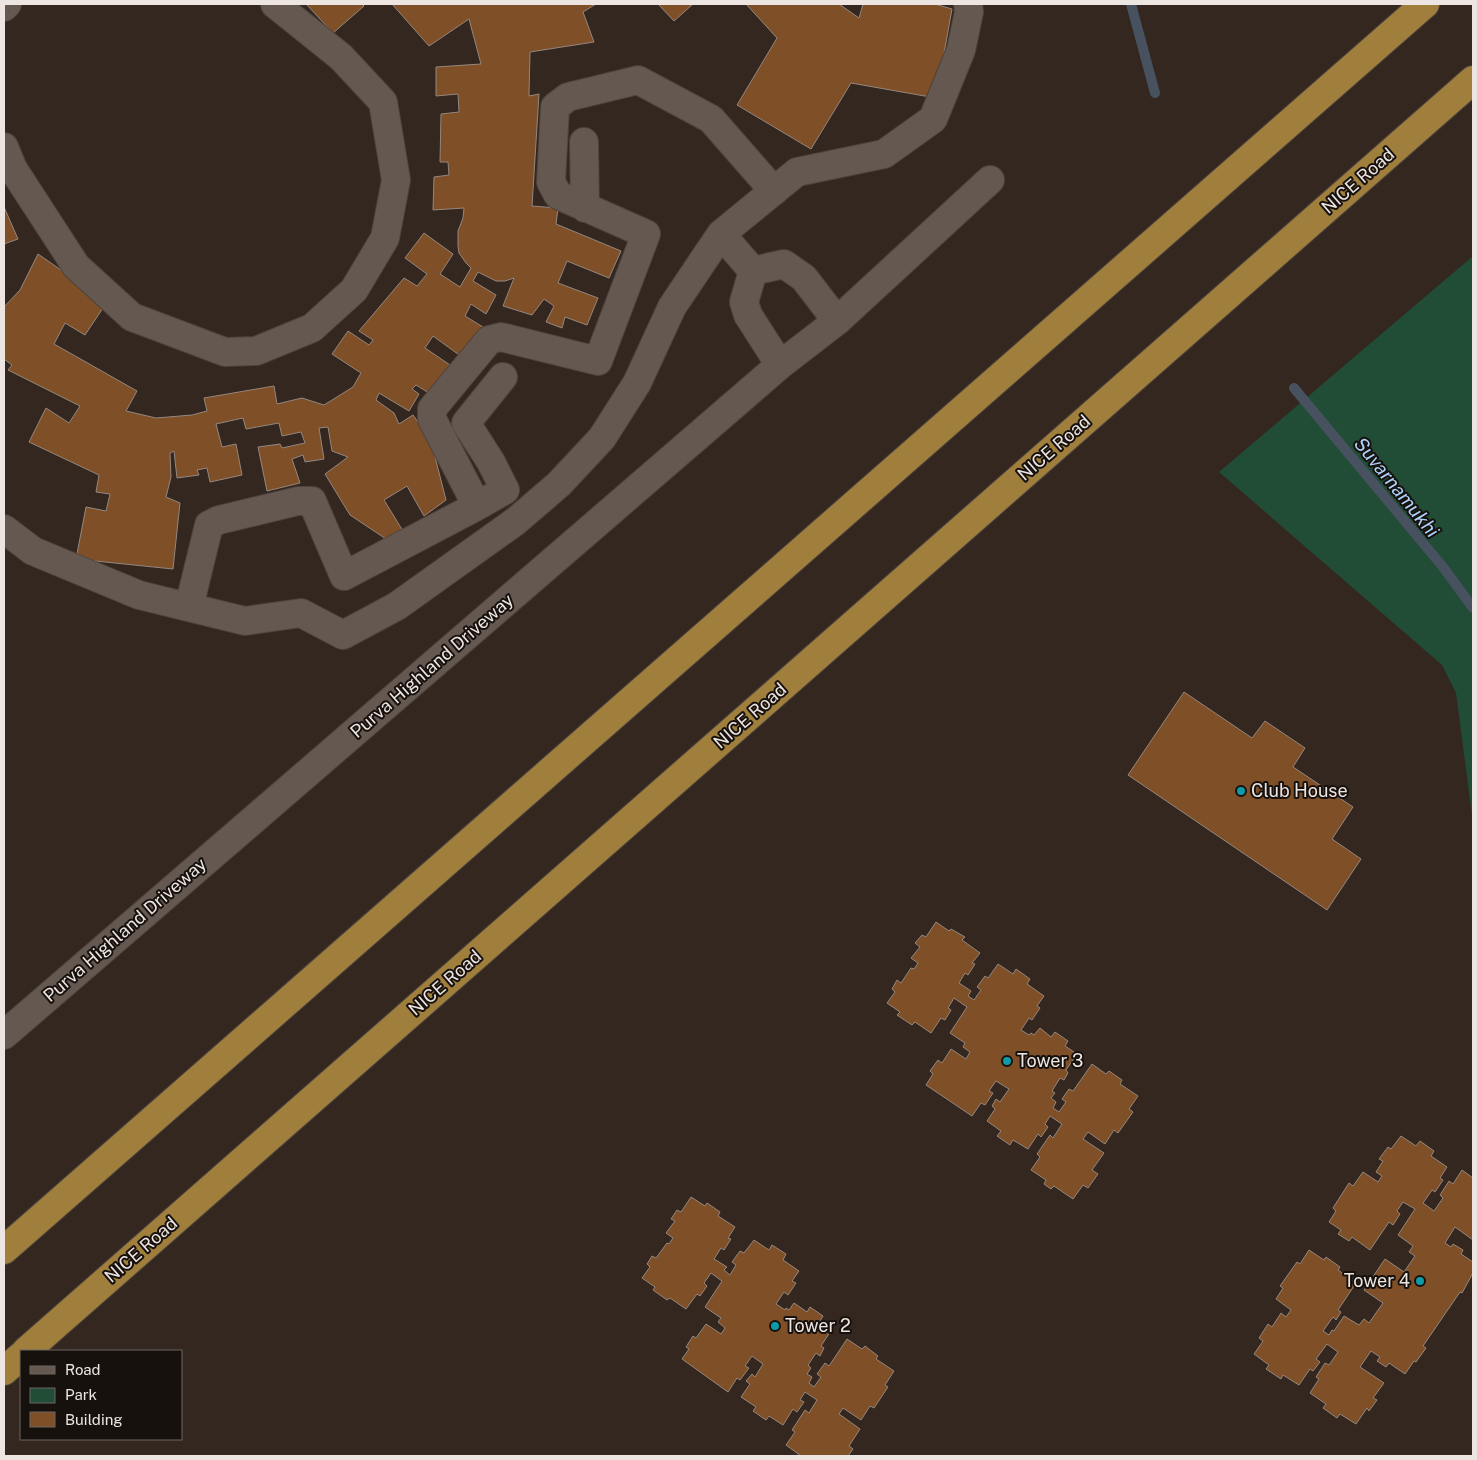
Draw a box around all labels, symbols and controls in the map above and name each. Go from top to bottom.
street label: NICE Road [1317,143,1398,218]
street label: NICE Road [1013,410,1094,485]
water label: Suvarnamukhi [1350,433,1444,542]
street label: Purva Highland Driveway [346,589,518,742]
street label: NICE Road [709,678,790,753]
place label: Club House [1251,780,1348,801]
marker: Club House [1235,785,1247,797]
street label: Purva Highland Driveway [39,853,211,1006]
street label: NICE Road [404,945,485,1020]
place label: Tower 3 [1017,1050,1083,1071]
marker: Tower 3 [1001,1055,1013,1067]
street label: NICE Road [100,1212,181,1287]
place label: Tower 4 [1344,1270,1410,1291]
marker: Tower 4 [1414,1275,1426,1287]
place label: Tower 2 [785,1315,851,1336]
marker: Tower 2 [769,1320,781,1332]
legend [20,1350,182,1440]
text: Road [65,1361,101,1378]
text: Park [65,1386,97,1403]
text: Building [65,1411,123,1428]

